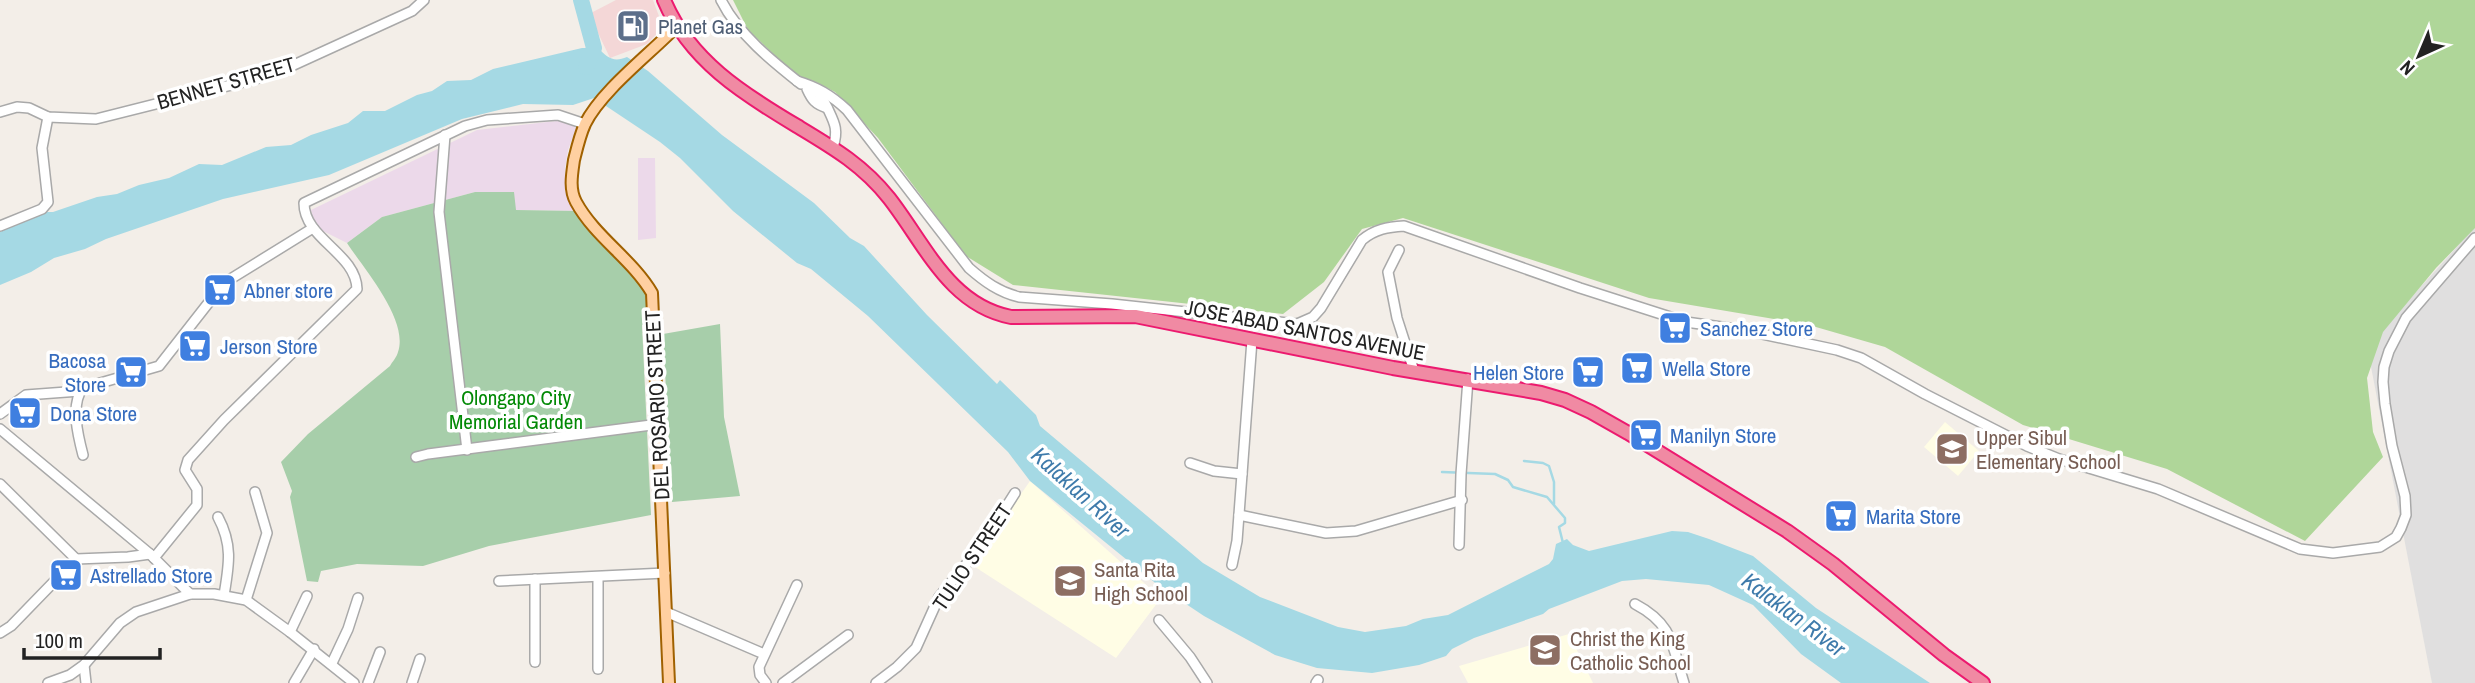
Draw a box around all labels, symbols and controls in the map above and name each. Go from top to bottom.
fuel station icon: Planet Gas [614,7,652,45]
place label: Planet Gas [658,12,743,41]
north arrow [2384,21,2454,91]
street label: BENNET STREET [154,49,299,117]
text: N [2394,55,2420,81]
supermarket icon: Abner store [201,271,239,309]
place label: Abner store [243,276,333,305]
street label: JOSE ABAD SANTOS AVENUE [1182,292,1428,368]
street label: DEL ROSARIO STREET [638,309,676,501]
supermarket icon: Sanchez Store [1656,309,1694,347]
place label: Sanchez Store [1700,314,1813,343]
supermarket icon: Jerson Store [176,327,214,365]
place label: Jerson Store [220,332,318,361]
place label: Bacosa Store [49,346,106,399]
supermarket icon: Wella Store [1618,349,1656,387]
supermarket icon: Bacosa Store [112,353,150,391]
supermarket icon: Helen Store [1569,353,1607,391]
place label: Wella Store [1662,354,1751,383]
place label: Helen Store [1473,358,1564,387]
park label: Olongapo City Memorial Garden [449,383,583,436]
supermarket icon: Dona Store [6,394,44,432]
place label: Dona Store [50,399,137,428]
supermarket icon: Manilyn Store [1627,416,1665,454]
place label: Manilyn Store [1670,421,1776,450]
place label: Upper Sibul Elementary School [1976,423,2121,476]
school or university icon: Upper Sibul Elementary School [1933,430,1971,468]
water label: Kalaklan River [1025,439,1137,545]
street label: TULIO STREET [925,497,1019,616]
supermarket icon: Marita Store [1822,497,1860,535]
place label: Marita Store [1866,502,1961,531]
place label: Santa Rita High School [1094,555,1188,608]
supermarket icon: Astrellado Store [47,556,85,594]
place label: Astrellado Store [89,561,213,590]
school or university icon: Santa Rita High School [1051,562,1089,600]
water label: Kalaklan River [1736,565,1853,664]
scale bar [24,616,161,660]
place label: Christ the King Catholic School [1570,624,1691,677]
text: 100 m [35,626,83,655]
school or university icon: Christ the King Catholic School [1526,631,1564,669]

